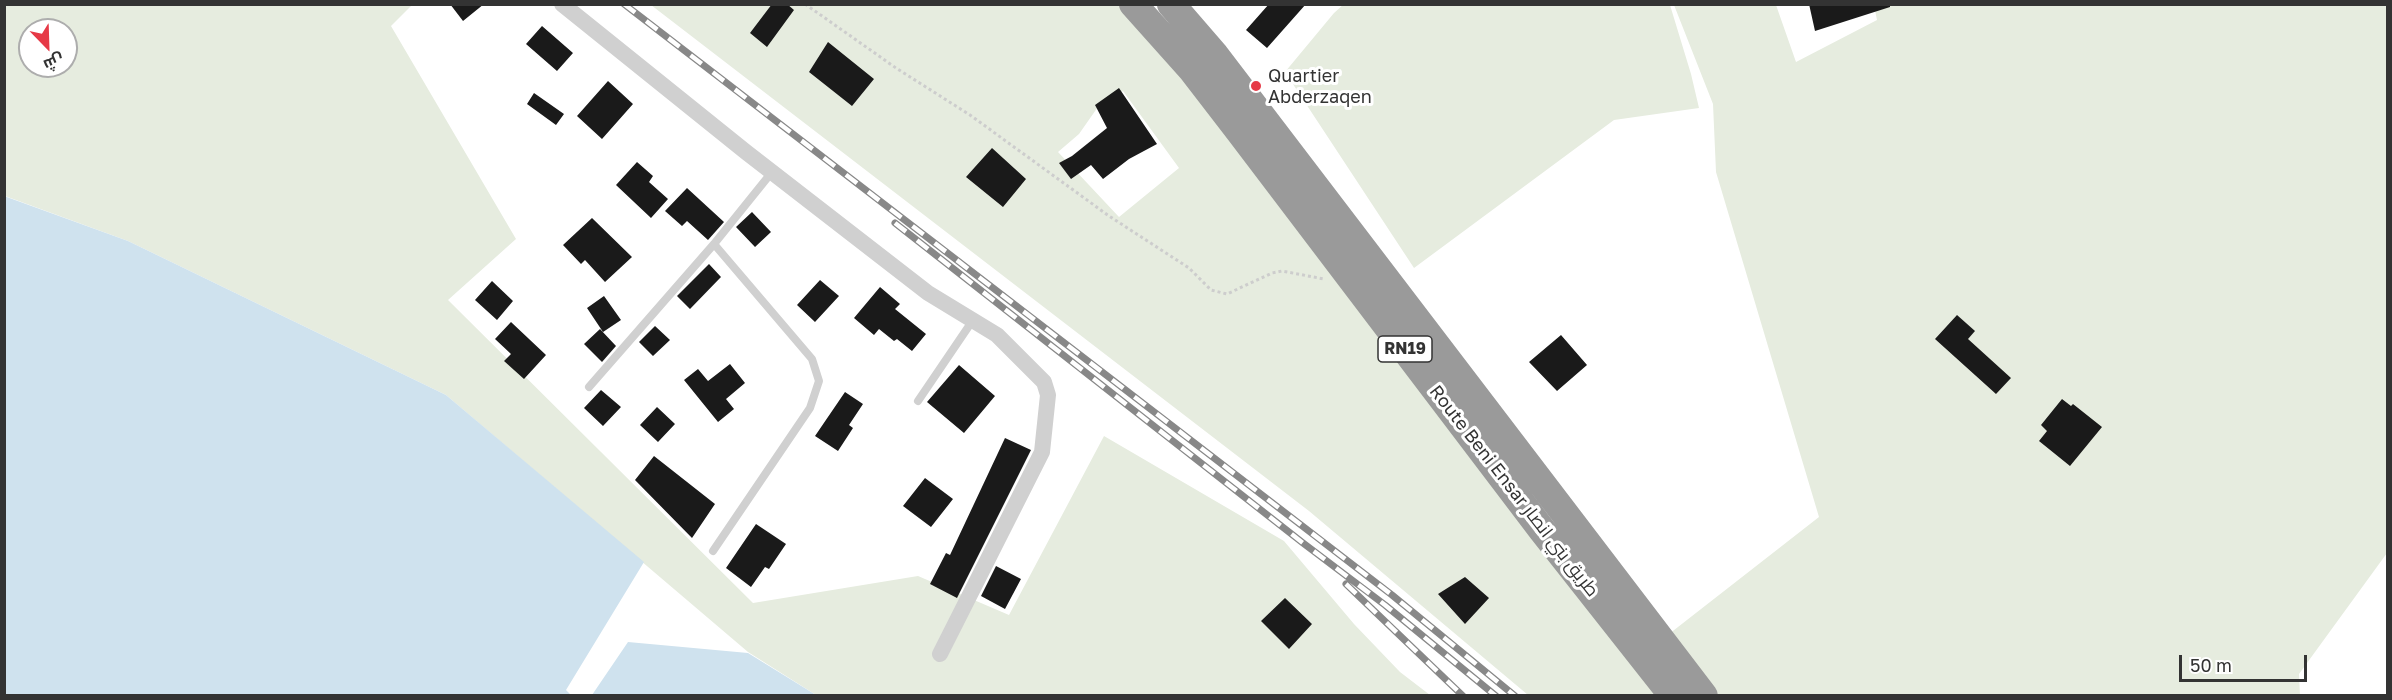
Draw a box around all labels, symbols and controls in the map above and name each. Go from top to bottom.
north arrow [18,18,78,78]
text: ش [41,50,68,76]
place label: Quartier Abderzaqen [1268,65,1372,107]
marker: Quartier Abderzaqen [1249,79,1263,93]
road number: RN19 [1378,336,1432,362]
street label: Route Beni Ensar طريق بني انصار [1425,381,1603,601]
scale bar [2182,643,2310,681]
text: 50 m [2190,654,2232,676]

